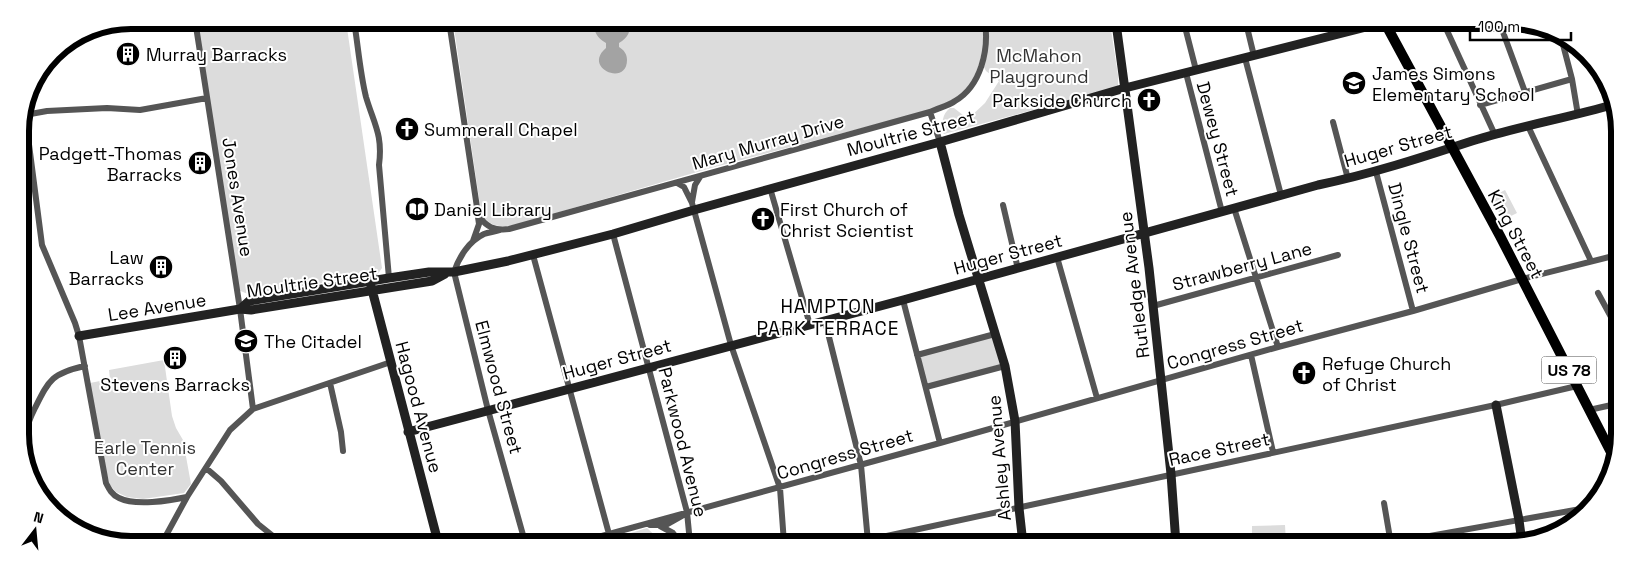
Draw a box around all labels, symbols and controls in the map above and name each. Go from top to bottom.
scale bar [1470,10,1571,42]
text: 100 m [1478,17,1520,36]
building icon: Murray Barracks [115,41,141,67]
place label: Murray Barracks [146,43,287,66]
park label: McMahon Playground [989,44,1089,88]
place label: James Simons Elementary School [1372,62,1535,106]
school or university icon: James Simons Elementary School [1341,70,1367,96]
street label: Dewey Street [1192,79,1244,199]
church icon: Parkside Church [1136,87,1162,113]
place label: Parkside Church [992,89,1132,112]
street label: Moultrie Street [844,105,978,161]
street label: Mary Murray Drive [689,109,847,175]
church icon: Summerall Chapel [394,116,420,142]
place label: Summerall Chapel [424,118,578,141]
street label: Huger Street [1341,120,1455,172]
street label: Jones Avenue [217,136,259,258]
place label: Padgett-Thomas Barracks [39,142,182,186]
building icon: Padgett-Thomas Barracks [187,150,213,176]
street label: Dingle Street [1383,180,1435,296]
street label: King Street [1483,186,1549,282]
library icon: Daniel Library [404,196,430,222]
place label: Daniel Library [434,198,552,221]
place label: First Church of Christ Scientist [780,198,914,242]
church icon: First Church of Christ Scientist [750,206,776,232]
street label: Rutledge Avenue [1114,210,1154,360]
street label: Huger Street [951,228,1065,280]
street label: Strawberry Lane [1170,236,1314,296]
place label: Law Barracks [69,246,144,290]
building icon: Law Barracks [148,254,174,280]
street label: Moultrie Street [245,261,379,303]
street label: Lee Avenue [106,288,208,326]
district label: HAMPTON PARK TERRACE [757,294,899,341]
street label: Congress Street [1164,314,1306,374]
street label: Elmwood Street [470,318,528,456]
school or university icon: The Citadel [233,328,259,354]
place label: The Citadel [264,330,362,353]
street label: Huger Street [560,333,674,385]
street label: Hagood Avenue [390,339,448,475]
building icon: Stevens Barracks [162,345,188,371]
place label: Refuge Church of Christ [1322,352,1451,396]
road number: US 78 [1542,356,1596,384]
church icon: Refuge Church of Christ [1291,360,1317,386]
street label: Parkwood Avenue [653,365,713,519]
place label: Stevens Barracks [100,373,250,396]
street label: Ashley Avenue [982,394,1016,522]
street label: Congress Street [774,424,916,484]
street label: Race Street [1166,427,1272,471]
park label: Earle Tennis Center [94,436,196,480]
north arrow [10,505,60,555]
text: N [32,508,46,527]

